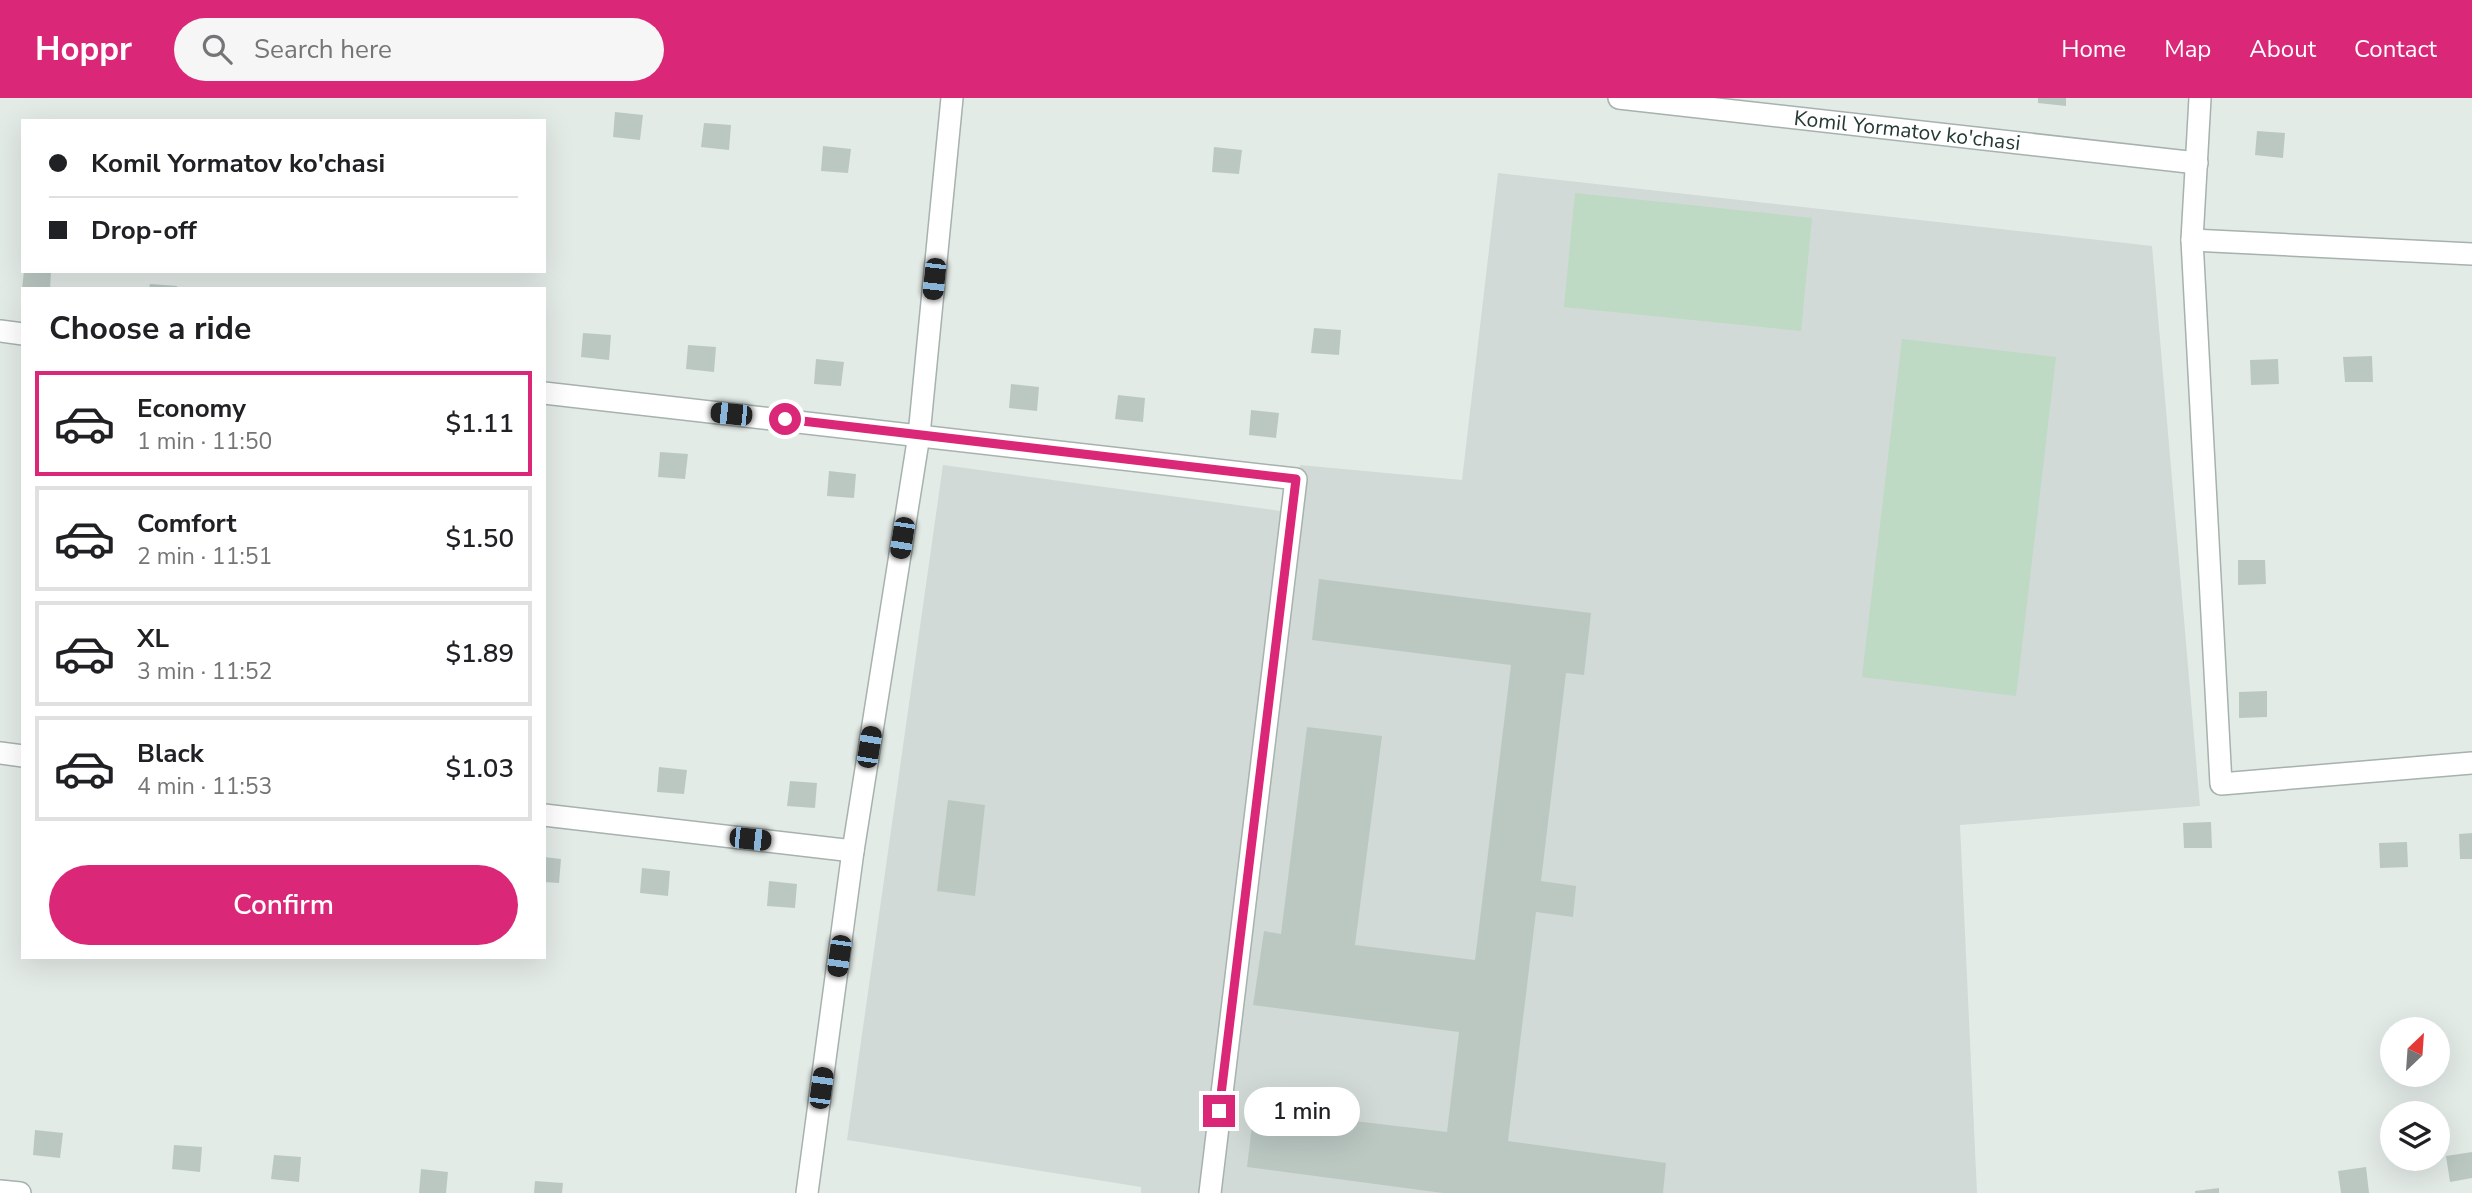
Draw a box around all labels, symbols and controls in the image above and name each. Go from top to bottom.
search box [174,18,664,81]
text: Hoppr [35,27,132,72]
icon: search [198,30,236,68]
text: Search here [254,32,392,67]
text: Home [2061,33,2126,65]
text: Map [2164,33,2211,65]
text: About [2249,33,2316,65]
text: Contact [2354,33,2437,65]
street label: Komil Yormatov ko'chasi [1792,104,2022,157]
text: Komil Yormatov ko'chasi [91,146,385,181]
text: Drop-off [91,213,197,248]
car [922,257,947,301]
text: Choose a ride [49,307,251,350]
text: Economy [137,391,246,426]
icon: car [53,392,116,455]
car [710,401,753,427]
route start [769,403,801,435]
text: $1.11 [445,406,514,441]
text: 1 min · 11:50 [137,426,272,457]
text: Comfort [137,506,237,541]
icon: car [53,507,116,570]
car [889,516,916,560]
text: $1.50 [445,521,514,556]
text: 2 min · 11:51 [137,541,272,572]
text: XL [137,621,169,656]
icon: car [53,622,116,685]
text: $1.89 [445,636,514,671]
text: 3 min · 11:52 [137,656,272,687]
car [856,725,883,769]
text: Black [137,736,204,771]
icon: car [53,737,116,800]
text: $1.03 [445,751,514,786]
text: 4 min · 11:53 [137,771,272,802]
car [729,826,772,852]
button: Confirm [49,865,518,945]
car [826,934,853,978]
north arrow [2380,1017,2450,1087]
map controls [2380,1017,2450,1171]
car [808,1066,835,1110]
callout: 1 min [1244,1086,1359,1136]
route end [1203,1095,1235,1127]
text: 1 min [1273,1096,1331,1127]
button: layers [2380,1101,2450,1171]

